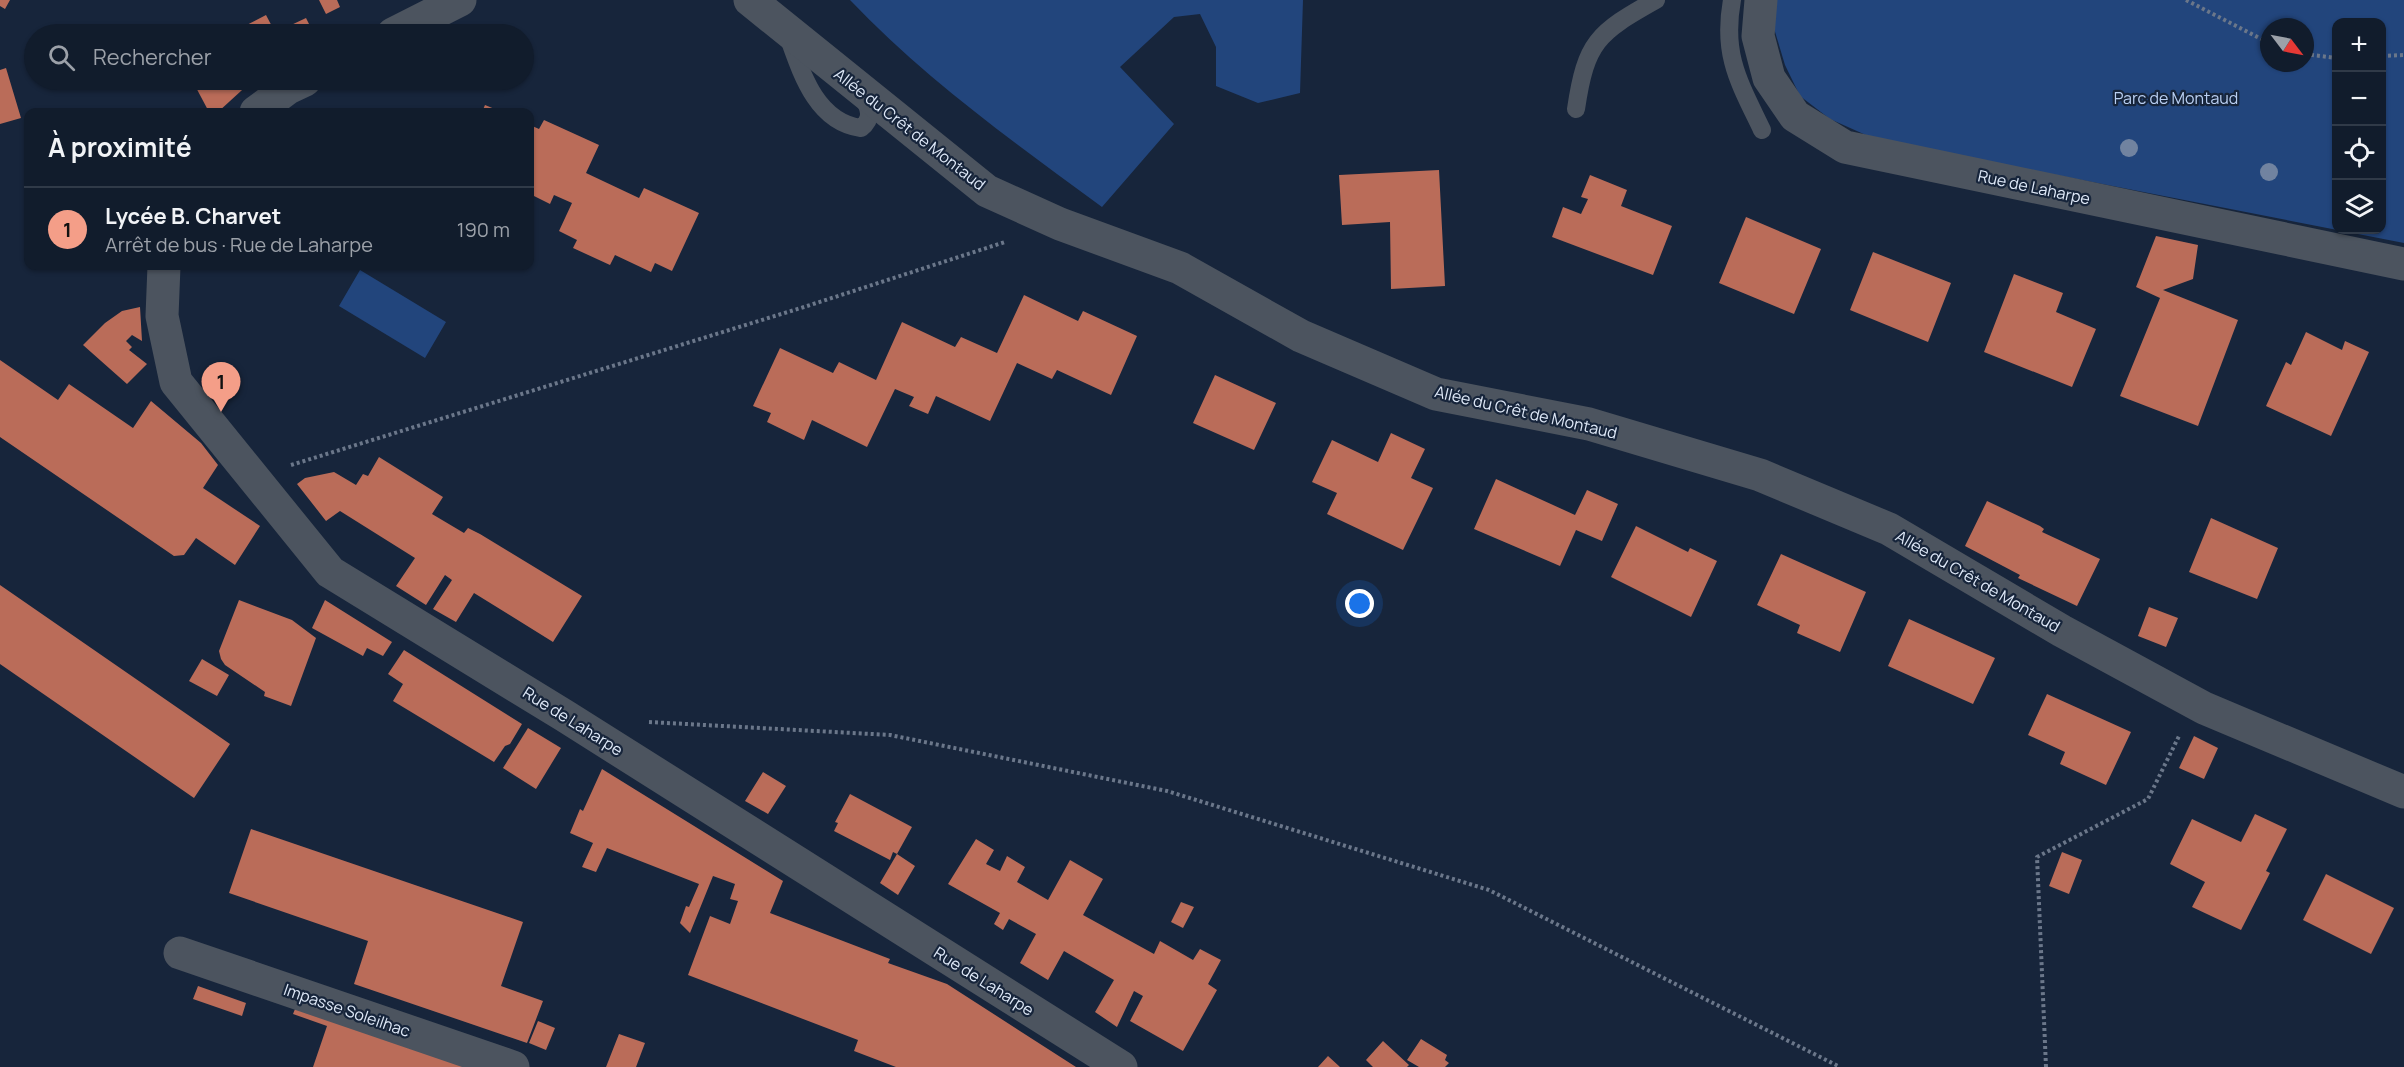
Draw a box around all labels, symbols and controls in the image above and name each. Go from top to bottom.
north arrow [2260,18,2314,72]
map controls [2332,18,2386,234]
button: + [2332,18,2386,72]
search box [24,24,534,90]
icon: search [45,41,78,74]
text: Rechercher [93,42,212,72]
street label: Allée du Crêt de Montaud [830,63,990,195]
button: − [2332,72,2386,126]
park label: Parc de Montaud [2114,87,2238,109]
button: locate [2332,126,2386,180]
text: À proximité [48,129,192,165]
street label: Rue de Laharpe [1976,164,2092,210]
button: layers [2332,180,2386,234]
text: Lycée B. Charvet [105,201,281,231]
text: 1 [63,216,72,243]
text: 190 m [457,216,510,243]
text: Arrêt de bus · Rue de Laharpe [105,231,373,258]
pin: 1 [202,362,240,412]
street label: Allée du Crêt de Montaud [1433,380,1619,444]
street label: Allée du Crêt de Montaud [1892,525,2064,637]
your location [1345,589,1374,618]
street label: Rue de Laharpe [519,681,627,761]
street label: Rue de Laharpe [930,941,1038,1021]
street label: Impasse Soleilhac [281,978,413,1042]

